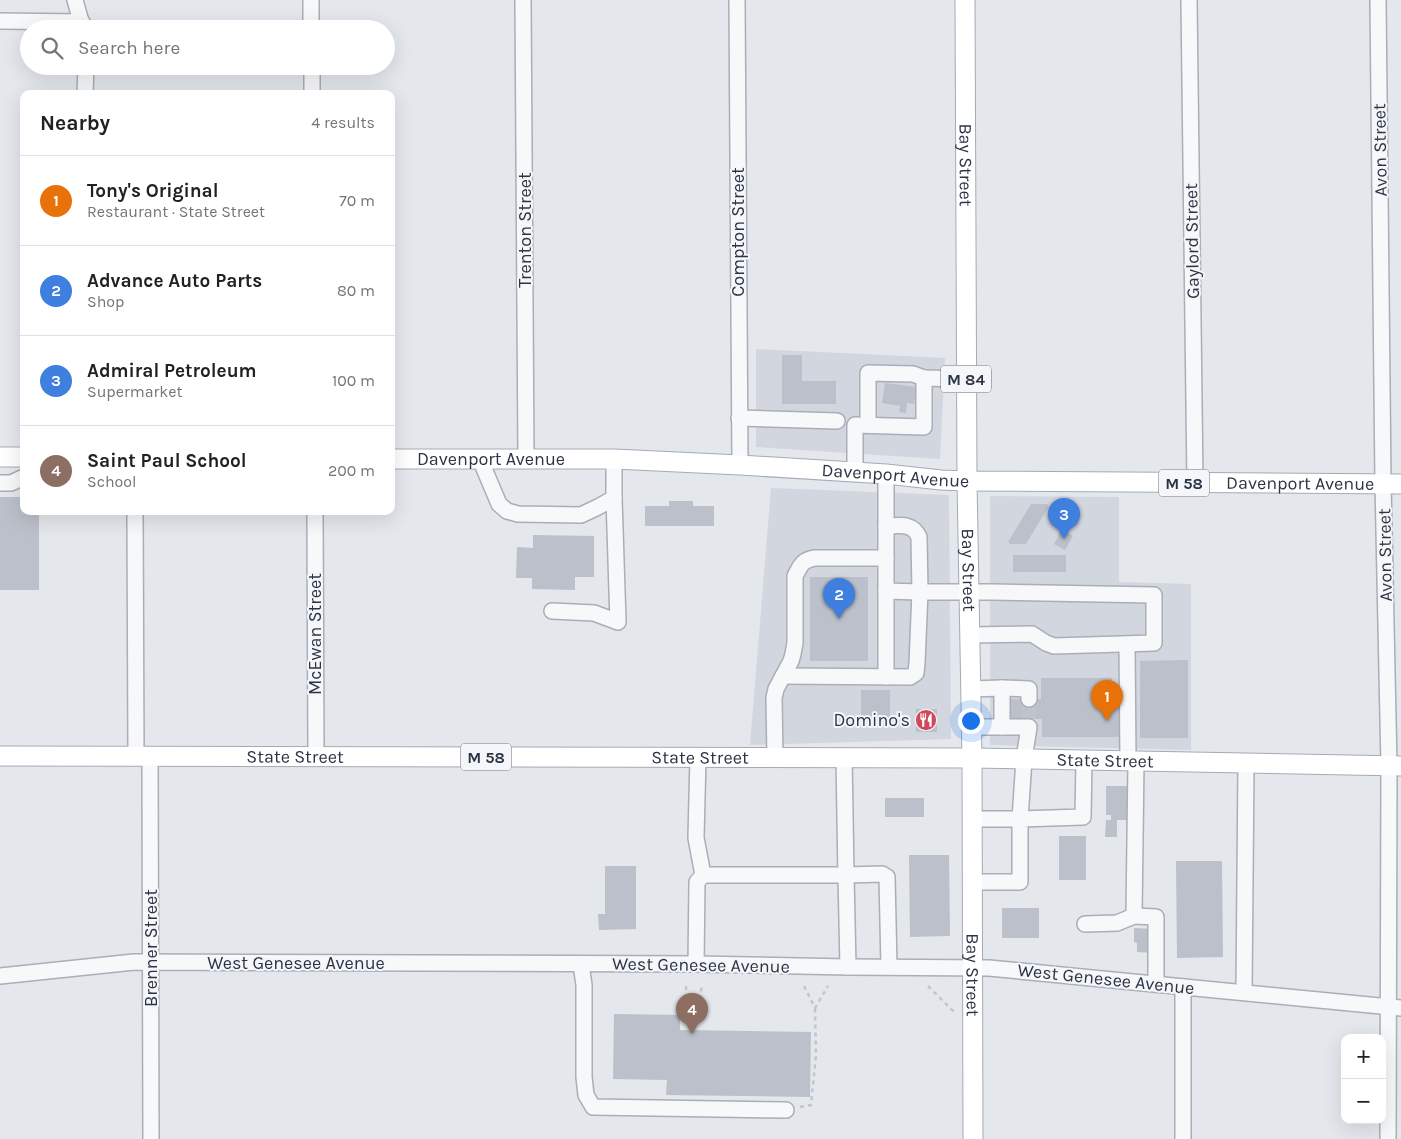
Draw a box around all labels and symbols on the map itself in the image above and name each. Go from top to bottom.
street label: Avon Street [1368,103,1392,197]
street label: Bay Street [955,123,977,207]
street label: Compton Street [727,167,749,297]
street label: Trenton Street [514,172,536,288]
street label: Gaylord Street [1180,183,1204,299]
road number: M 84 [941,366,991,392]
street label: Davenport Avenue [417,448,565,470]
street label: Davenport Avenue [821,459,970,492]
road number: M 58 [1159,469,1209,496]
street label: Davenport Avenue [1226,472,1374,495]
pin: 3 [1048,498,1080,539]
street label: Avon Street [1373,508,1397,602]
street label: Bay Street [957,528,980,612]
street label: McEwan Street [304,573,326,695]
pin: 2 [823,578,855,619]
pin: 1 [1091,680,1123,721]
restaurant icon: Domino's [914,708,938,732]
your location [958,708,984,734]
place label: Domino's [833,709,910,731]
road number: M 58 [461,744,511,770]
street label: State Street [246,746,344,768]
street label: State Street [651,746,749,769]
street label: State Street [1056,749,1154,772]
street label: Brenner Street [140,889,162,1007]
street label: Bay Street [961,933,984,1017]
street label: West Genesee Avenue [207,952,385,974]
street label: West Genesee Avenue [612,952,790,978]
street label: West Genesee Avenue [1017,959,1195,999]
pin: 4 [676,993,708,1034]

